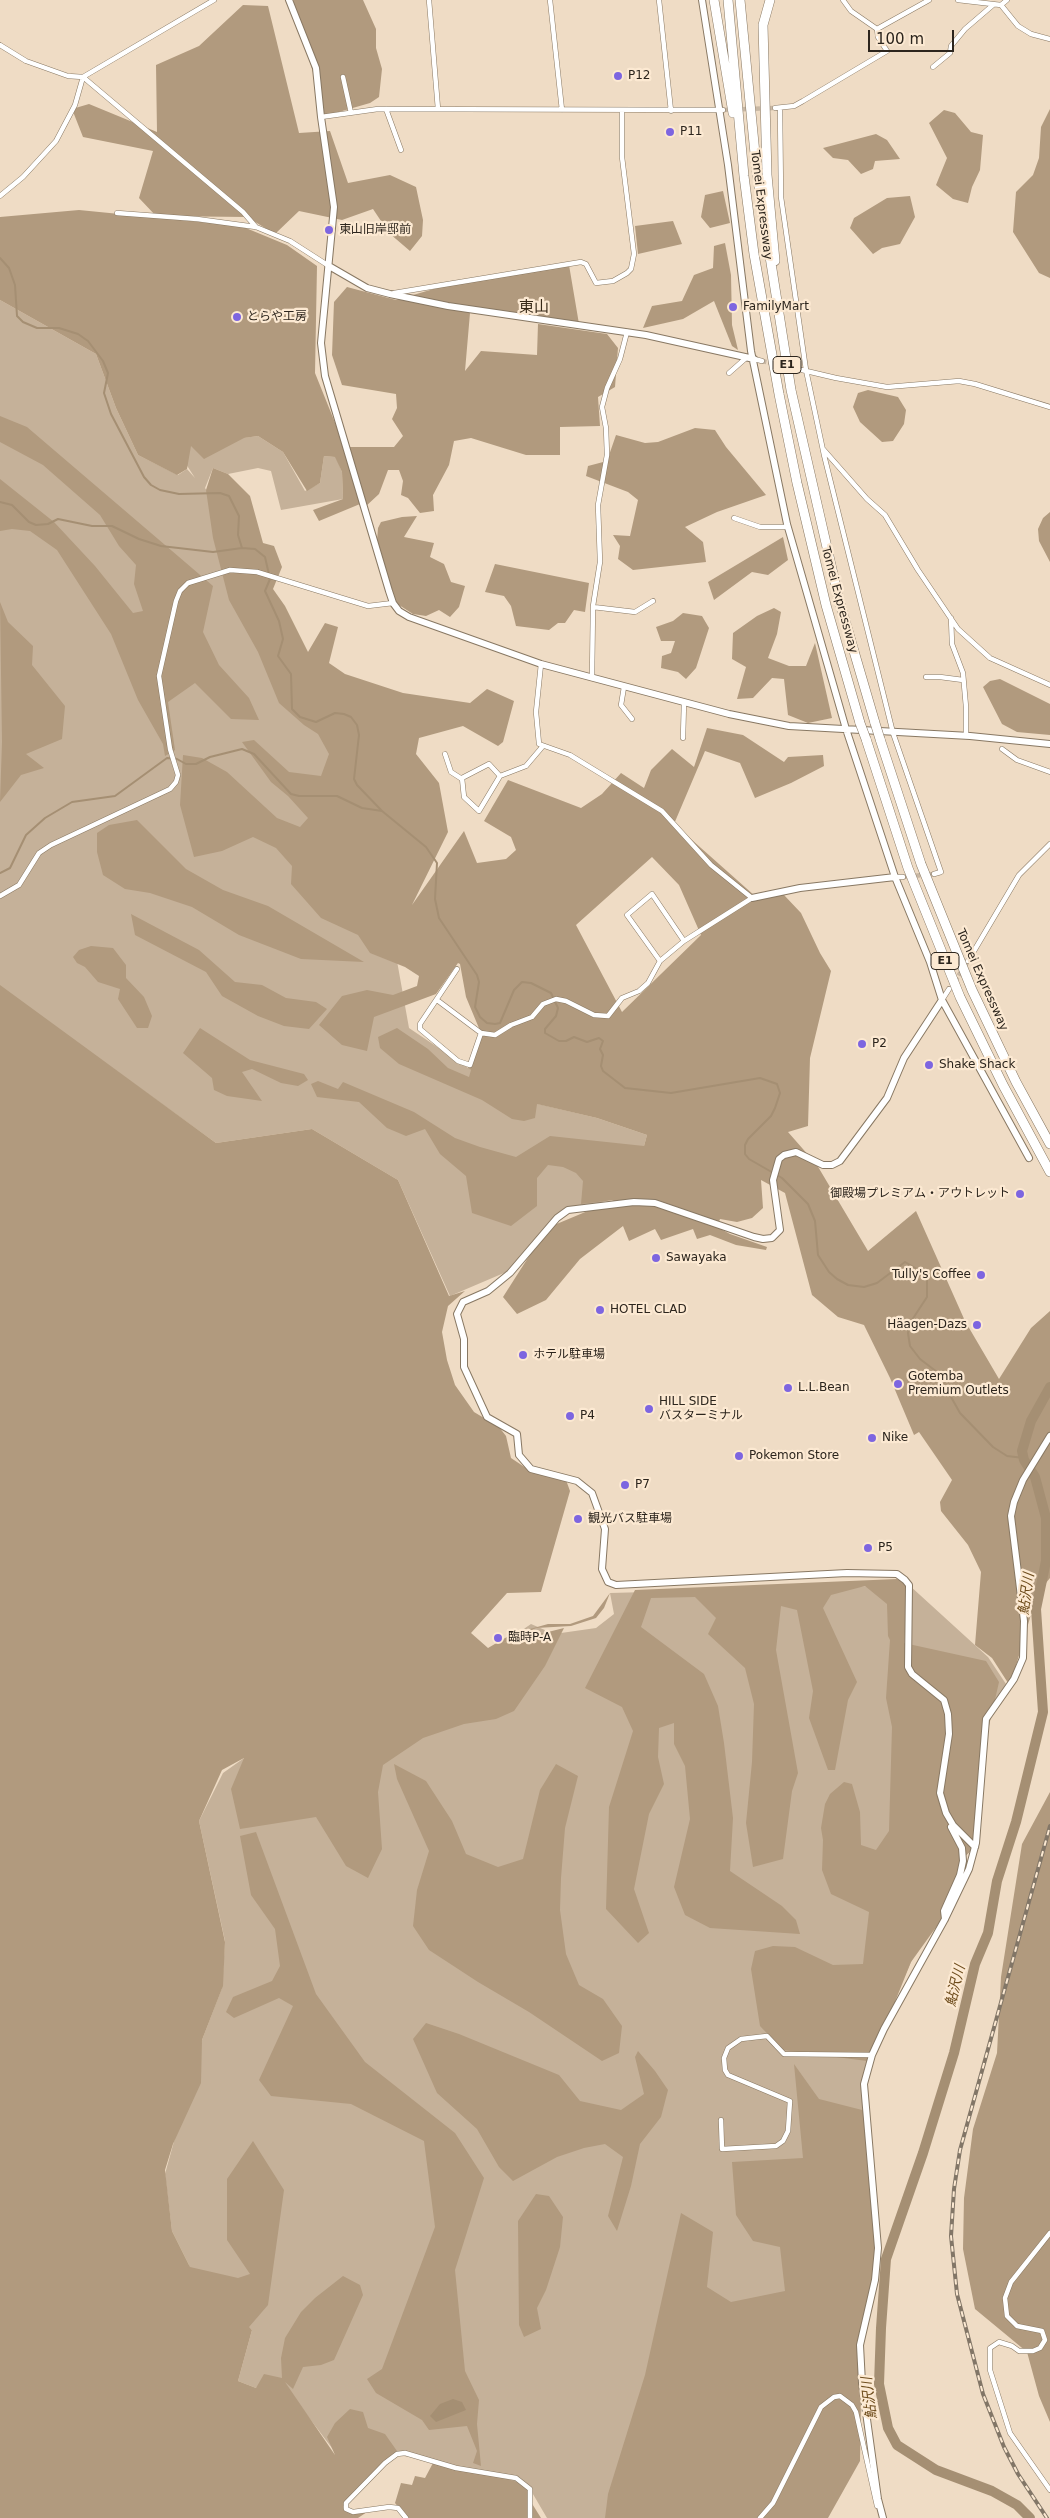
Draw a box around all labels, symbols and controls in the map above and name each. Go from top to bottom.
scale bar [870,20,956,52]
text: 100 m [876,30,924,48]
place label: P12 [628,69,651,83]
marker: P12 [612,70,624,82]
place label: P11 [680,125,703,139]
marker: P11 [664,126,676,138]
street label: Tomei Expressway [747,150,775,260]
place label: 東山旧岸邸前 [339,223,411,237]
marker: 東山旧岸邸前 [323,224,335,236]
district label: 東山 [519,299,549,317]
place label: FamilyMart [743,300,809,314]
marker: FamilyMart [727,301,739,313]
place label: とらや工房 [247,310,307,324]
marker: とらや工房 [231,311,243,323]
road number: E1 [773,356,801,374]
street label: Tomei Expressway [818,545,860,655]
street label: Tomei Expressway [953,927,1011,1033]
road number: E1 [931,952,959,969]
place label: P2 [872,1037,887,1051]
marker: P2 [856,1038,868,1050]
place label: Shake Shack [939,1058,1015,1072]
marker: Shake Shack [923,1059,935,1071]
place label: 御殿場プレミアム・アウトレット [830,1187,1010,1201]
marker: 御殿場プレミアム・アウトレット [1014,1188,1026,1200]
place label: Sawayaka [666,1251,727,1265]
marker: Sawayaka [650,1252,662,1264]
place label: Tully's Coffee [892,1268,971,1282]
marker: Tully's Coffee [975,1269,987,1281]
place label: HOTEL CLAD [610,1303,687,1317]
marker: HOTEL CLAD [594,1304,606,1316]
place label: Häagen-Dazs [887,1318,967,1332]
marker: Häagen-Dazs [971,1319,983,1331]
place label: ホテル駐車場 [533,1348,605,1362]
marker: ホテル駐車場 [517,1349,529,1361]
place label: Gotemba Premium Outlets [908,1370,1009,1398]
marker: Gotemba Premium Outlets [892,1378,904,1390]
place label: L.L.Bean [798,1381,850,1395]
marker: L.L.Bean [782,1382,794,1394]
place label: HILL SIDE バスターミナル [659,1395,743,1423]
marker: HILL SIDE バスターミナル [643,1403,655,1415]
place label: P4 [580,1409,595,1423]
marker: P4 [564,1410,576,1422]
place label: Nike [882,1431,908,1445]
marker: Nike [866,1432,878,1444]
place label: Pokemon Store [749,1449,839,1463]
marker: Pokemon Store [733,1450,745,1462]
place label: P7 [635,1478,650,1492]
marker: P7 [619,1479,631,1491]
place label: 観光バス駐車場 [588,1512,672,1526]
marker: 観光バス駐車場 [572,1513,584,1525]
place label: P5 [878,1541,893,1555]
marker: P5 [862,1542,874,1554]
water label: 鮎沢川 [1016,1572,1038,1616]
place label: 臨時P-A [508,1631,551,1645]
marker: 臨時P-A [492,1632,504,1644]
water label: 鮎沢川 [943,1964,969,2008]
water label: 鮎沢川 [859,2376,881,2420]

